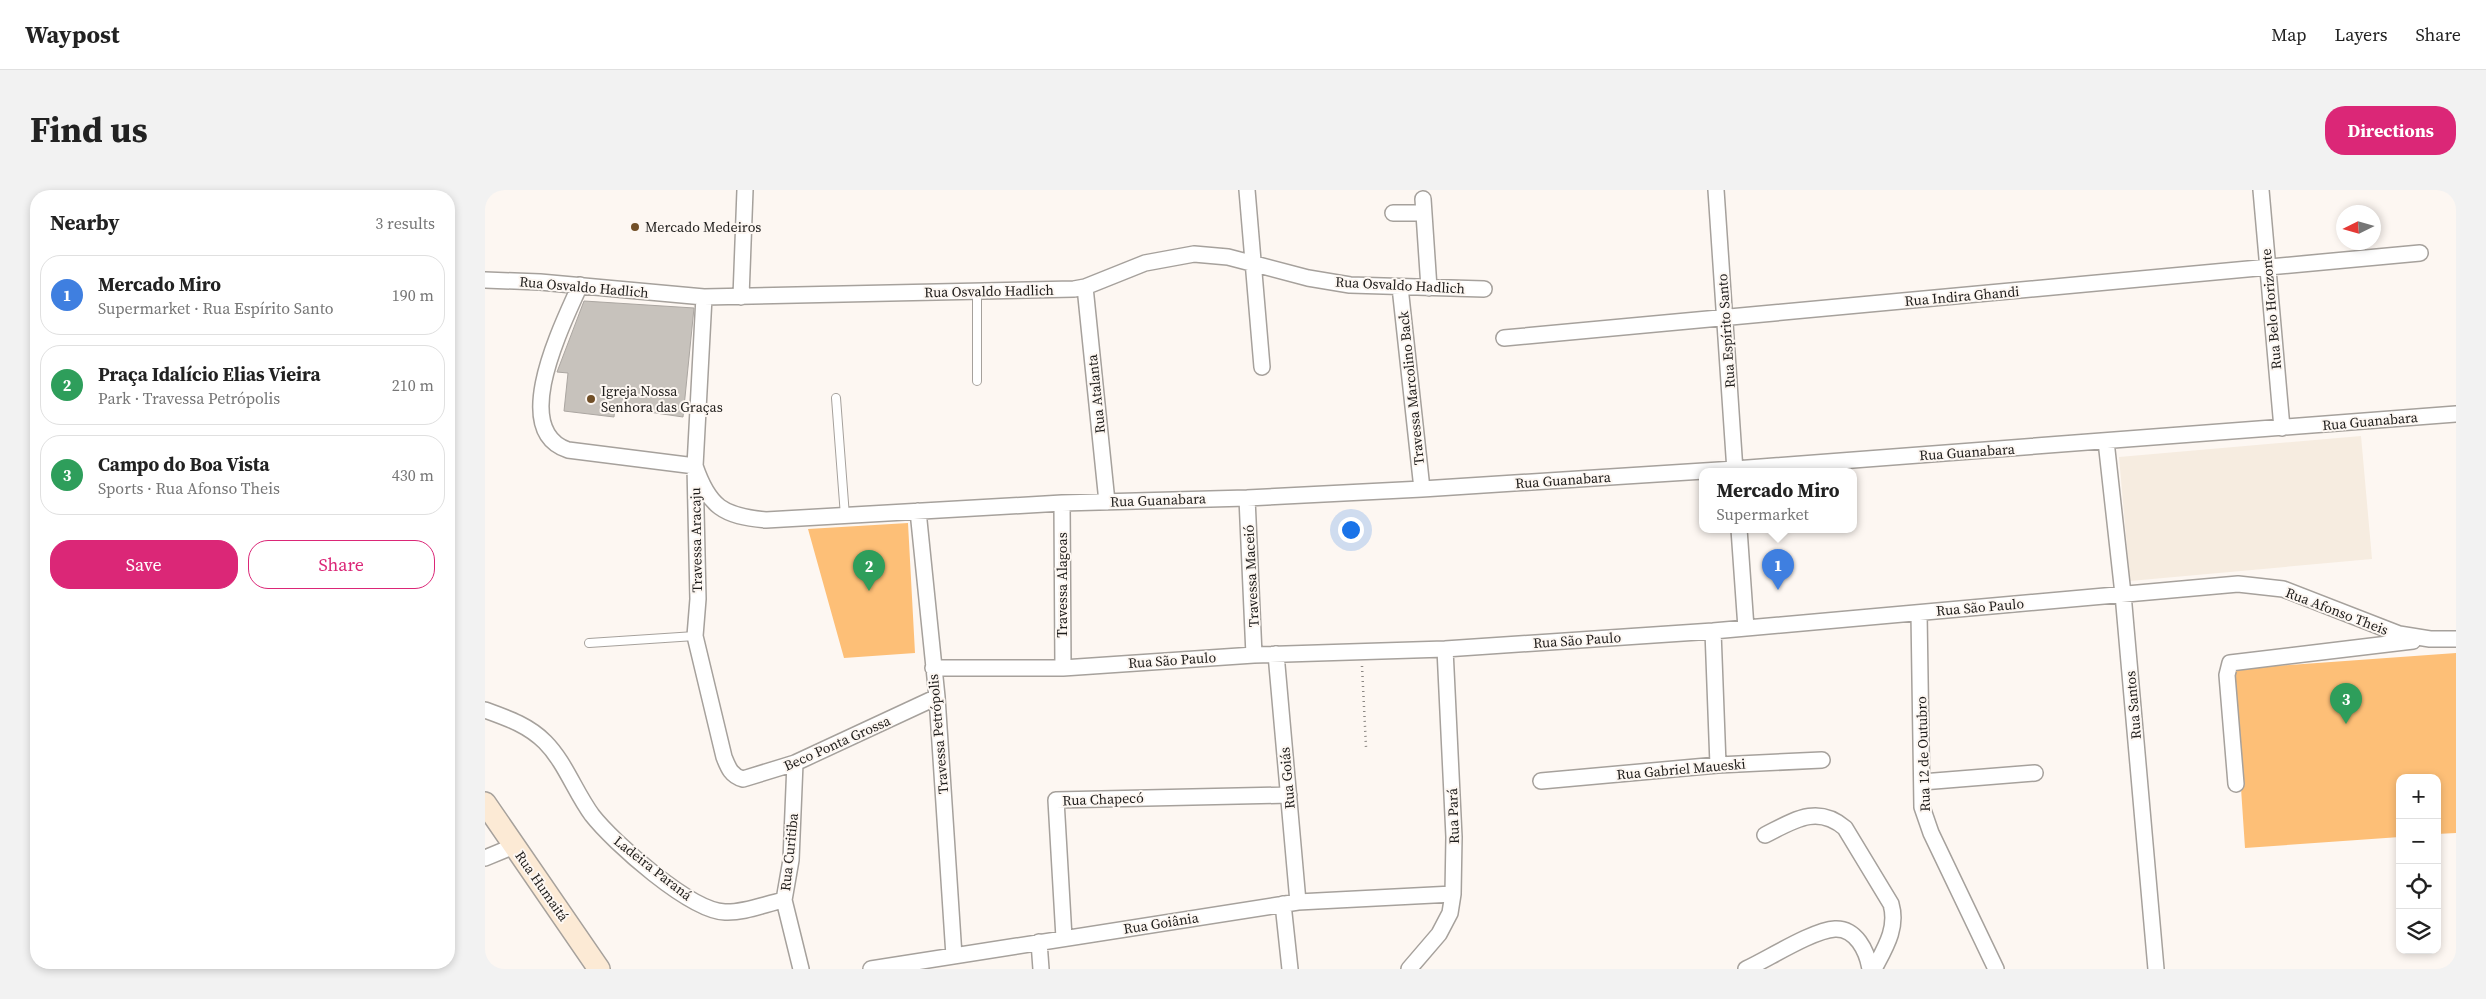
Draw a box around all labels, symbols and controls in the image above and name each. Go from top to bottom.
text: Waypost [25,18,120,51]
text: Map [2271,22,2306,47]
text: Layers [2334,22,2387,47]
text: Share [2415,22,2461,47]
text: Find us [30,106,148,154]
button: Directions [2325,106,2456,155]
north arrow [2336,205,2381,250]
text: Nearby [50,208,120,237]
text: 3 results [375,212,435,234]
place label: Mercado Medeiros [645,217,761,237]
marker: Mercado Medeiros [629,221,641,233]
street label: Rua Belo Horizonte [2256,248,2286,370]
text: Mercado Miro [98,271,221,297]
street label: Rua Osvaldo Hadlich [518,271,650,303]
street label: Rua Osvaldo Hadlich [1335,272,1465,298]
street label: Rua Espírito Santo [1712,273,1740,389]
street label: Rua Osvaldo Hadlich [924,280,1054,302]
street label: Rua Indira Ghandi [1904,281,2020,311]
text: 1 [63,284,71,306]
text: 190 m [392,284,434,306]
text: Supermarket · Rua Espírito Santo [98,297,334,319]
street label: Travessa Marcolino Back [1393,310,1429,466]
street label: Rua Atalanta [1082,353,1110,435]
text: Praça Idalício Elias Vieira [98,361,321,387]
text: 2 [63,374,71,396]
text: 210 m [392,374,434,396]
place label: Igreja Nossa Senhora das Graças [601,381,723,417]
text: Park · Travessa Petrópolis [98,387,280,409]
marker: Igreja Nossa Senhora das Graças [585,393,597,405]
street label: Rua Guanabara [2321,407,2420,435]
street label: Rua Guanabara [1918,439,2016,465]
text: Campo do Boa Vista [98,451,270,477]
text: 3 [63,464,71,486]
text: 430 m [392,464,434,486]
street label: Rua Guanabara [1514,467,1612,493]
popup [1699,468,1857,533]
text: Sports · Rua Afonso Theis [98,477,280,499]
text: Mercado Miro [1717,477,1839,503]
street label: Travessa Aracaju [685,487,707,593]
street label: Rua Guanabara [1110,488,1207,512]
text: Supermarket [1717,503,1809,525]
your location [1338,517,1364,543]
street label: Travessa Maceió [1238,524,1264,628]
street label: Travessa Alagoas [1052,532,1072,638]
button: Save [50,540,238,589]
button: Share [248,540,435,589]
pin: 1 [1762,549,1794,590]
pin: 2 [853,550,885,591]
street label: Rua Afonso Theis [2283,582,2391,640]
street label: Rua São Paulo [1935,593,2025,621]
street label: Rua São Paulo [1532,627,1622,653]
street label: Rua São Paulo [1127,647,1217,673]
street label: Rua Santos [2120,670,2146,740]
street label: Travessa Petrópolis [923,673,953,795]
pin: 3 [2330,683,2362,724]
street label: Rua 12 de Outubro [1911,696,1935,812]
street label: Beco Ponta Grossa [780,710,894,776]
street label: Rua Goiás [1274,746,1300,810]
street label: Rua Gabriel Maueski [1616,753,1746,785]
map controls [2396,774,2441,954]
button: + [2396,774,2441,819]
street label: Rua Pará [1442,787,1464,844]
street label: Rua Chapecó [1062,788,1144,810]
street label: Rua Curitiba [775,811,803,892]
button: − [2396,819,2441,864]
street label: Ladeira Paraná [610,831,697,906]
street label: Rua Humaitá [510,847,574,926]
button: locate [2396,864,2441,909]
street label: Rua Goiânia [1122,907,1201,939]
button: layers [2396,909,2441,954]

